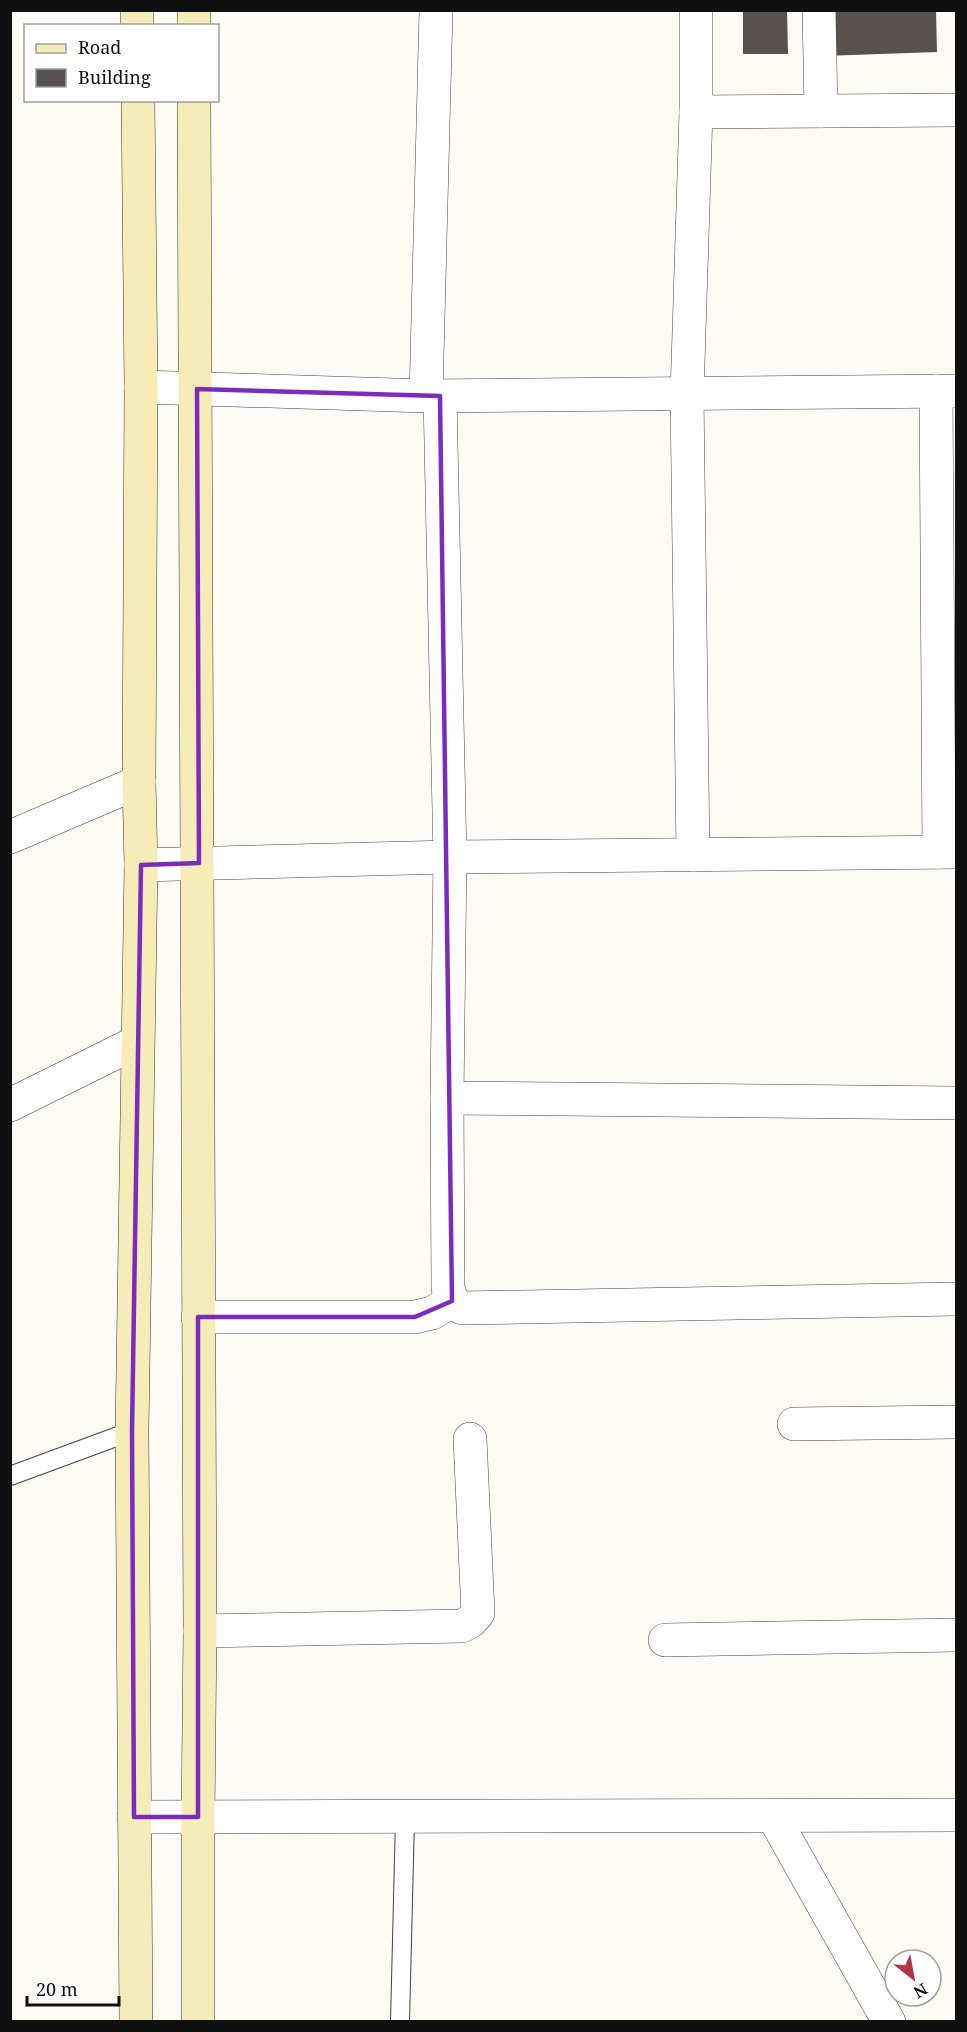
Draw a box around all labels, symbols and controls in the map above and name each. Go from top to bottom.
legend [24,24,219,102]
text: Road [78,35,121,59]
text: Building [78,65,151,89]
north arrow [883,1948,943,2008]
scale bar [27,1969,118,2007]
text: 20 m [36,1977,78,2001]
text: N [909,1978,932,2004]

